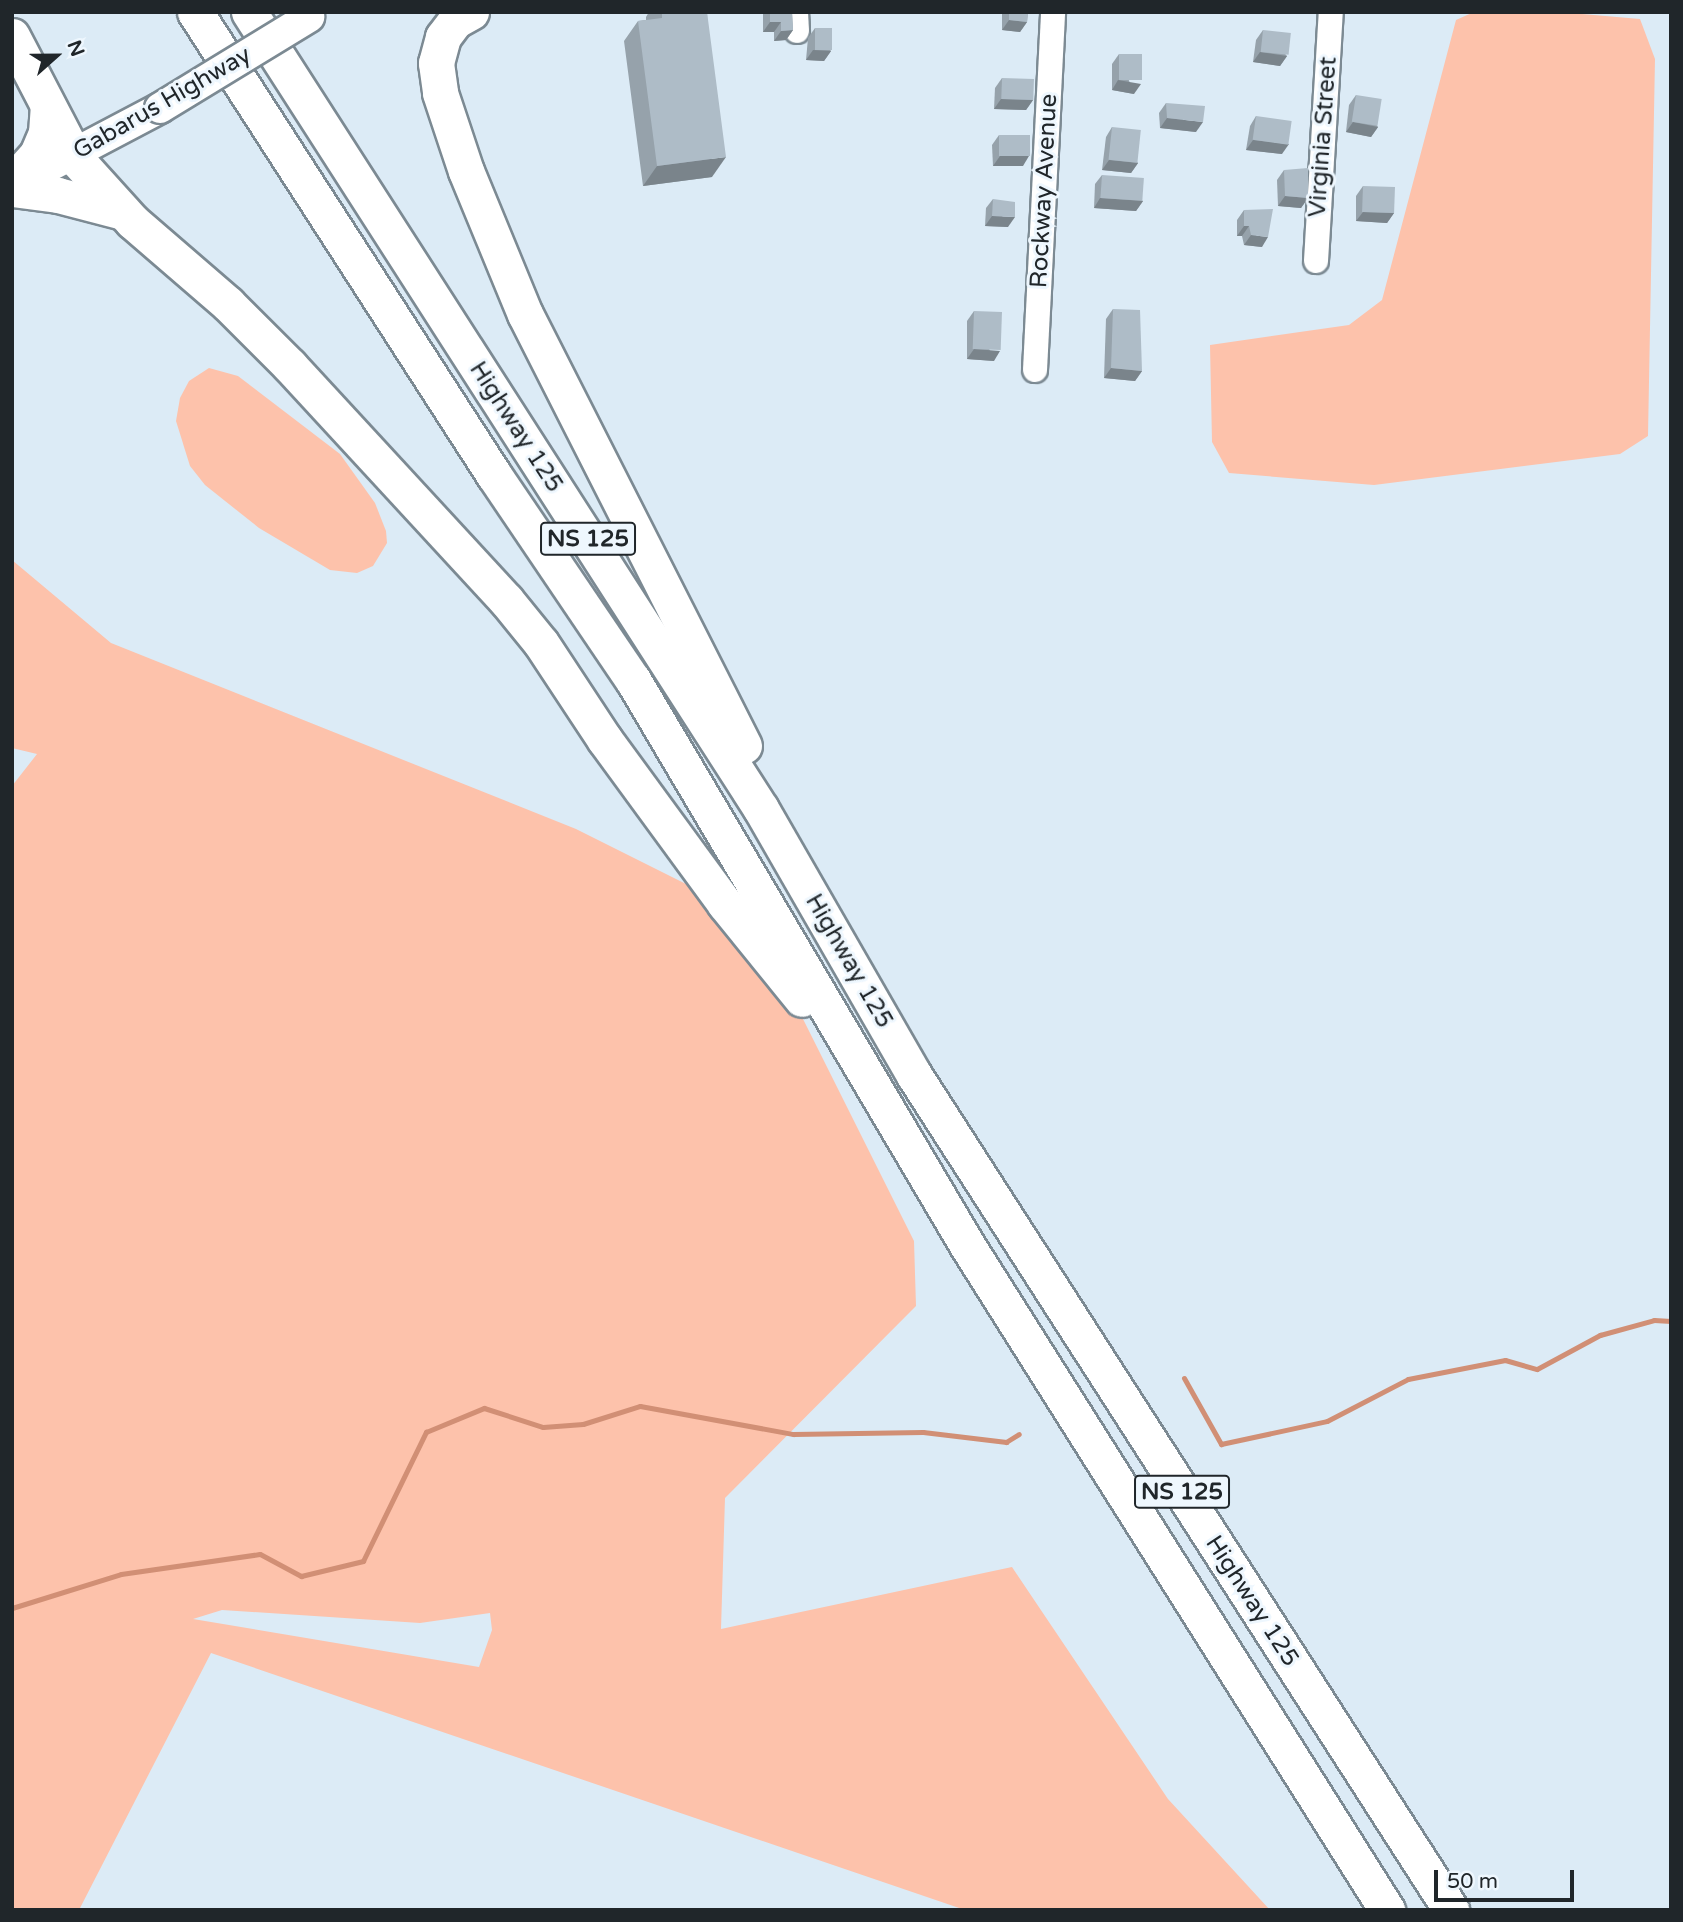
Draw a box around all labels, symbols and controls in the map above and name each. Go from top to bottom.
north arrow [21,21,91,91]
text: N [63,37,89,60]
street label: Gabarus Highway [68,40,256,166]
street label: Virginia Street [1303,56,1343,218]
street label: Rockway Avenue [1025,93,1063,289]
street label: Highway 125 [463,356,569,498]
road number: NS 125 [539,520,637,558]
street label: Highway 125 [799,889,899,1033]
road number: NS 125 [1133,1472,1231,1512]
street label: Highway 125 [1199,1530,1305,1672]
scale bar [1438,1856,1578,1900]
text: 50 m [1447,1869,1498,1894]

